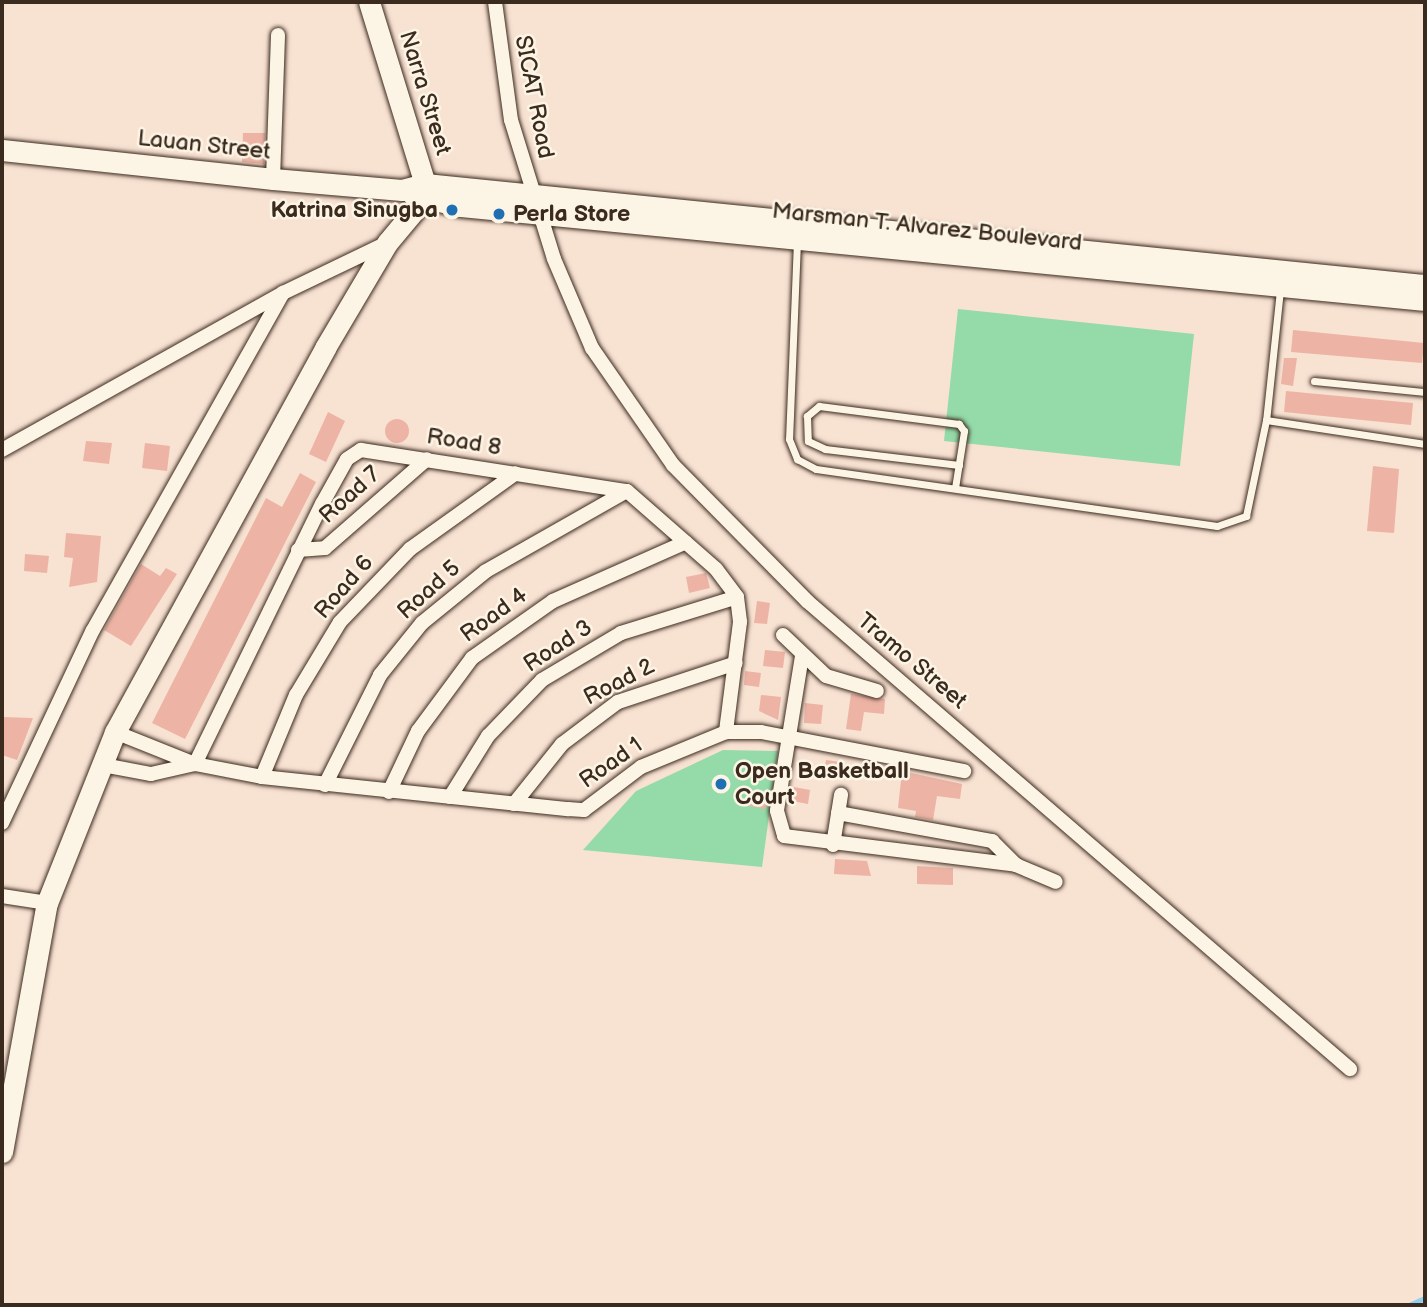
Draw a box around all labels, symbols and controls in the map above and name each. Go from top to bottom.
street label: Narra Street [393,27,457,159]
street label: SICAT Road [509,33,559,161]
street label: Lauan Street [136,124,272,166]
place label: Katrina Sinugba [270,196,438,224]
street label: Marsman T. Alvarez Boulevard [770,197,1084,257]
place label: Perla Store [513,200,630,228]
marker: Katrina Sinugba [444,202,460,218]
marker: Perla Store [491,206,507,222]
street label: Road 8 [425,422,503,462]
street label: Road 7 [314,460,386,530]
street label: Road 6 [309,549,379,625]
street label: Road 5 [392,555,466,625]
street label: Road 4 [455,582,533,648]
street label: Tramo Street [851,607,973,715]
street label: Road 3 [519,614,597,678]
street label: Road 2 [579,653,659,711]
street label: Road 1 [574,731,648,795]
place label: Open Basketball Court [735,757,909,811]
marker: Open Basketball Court [713,776,729,792]

